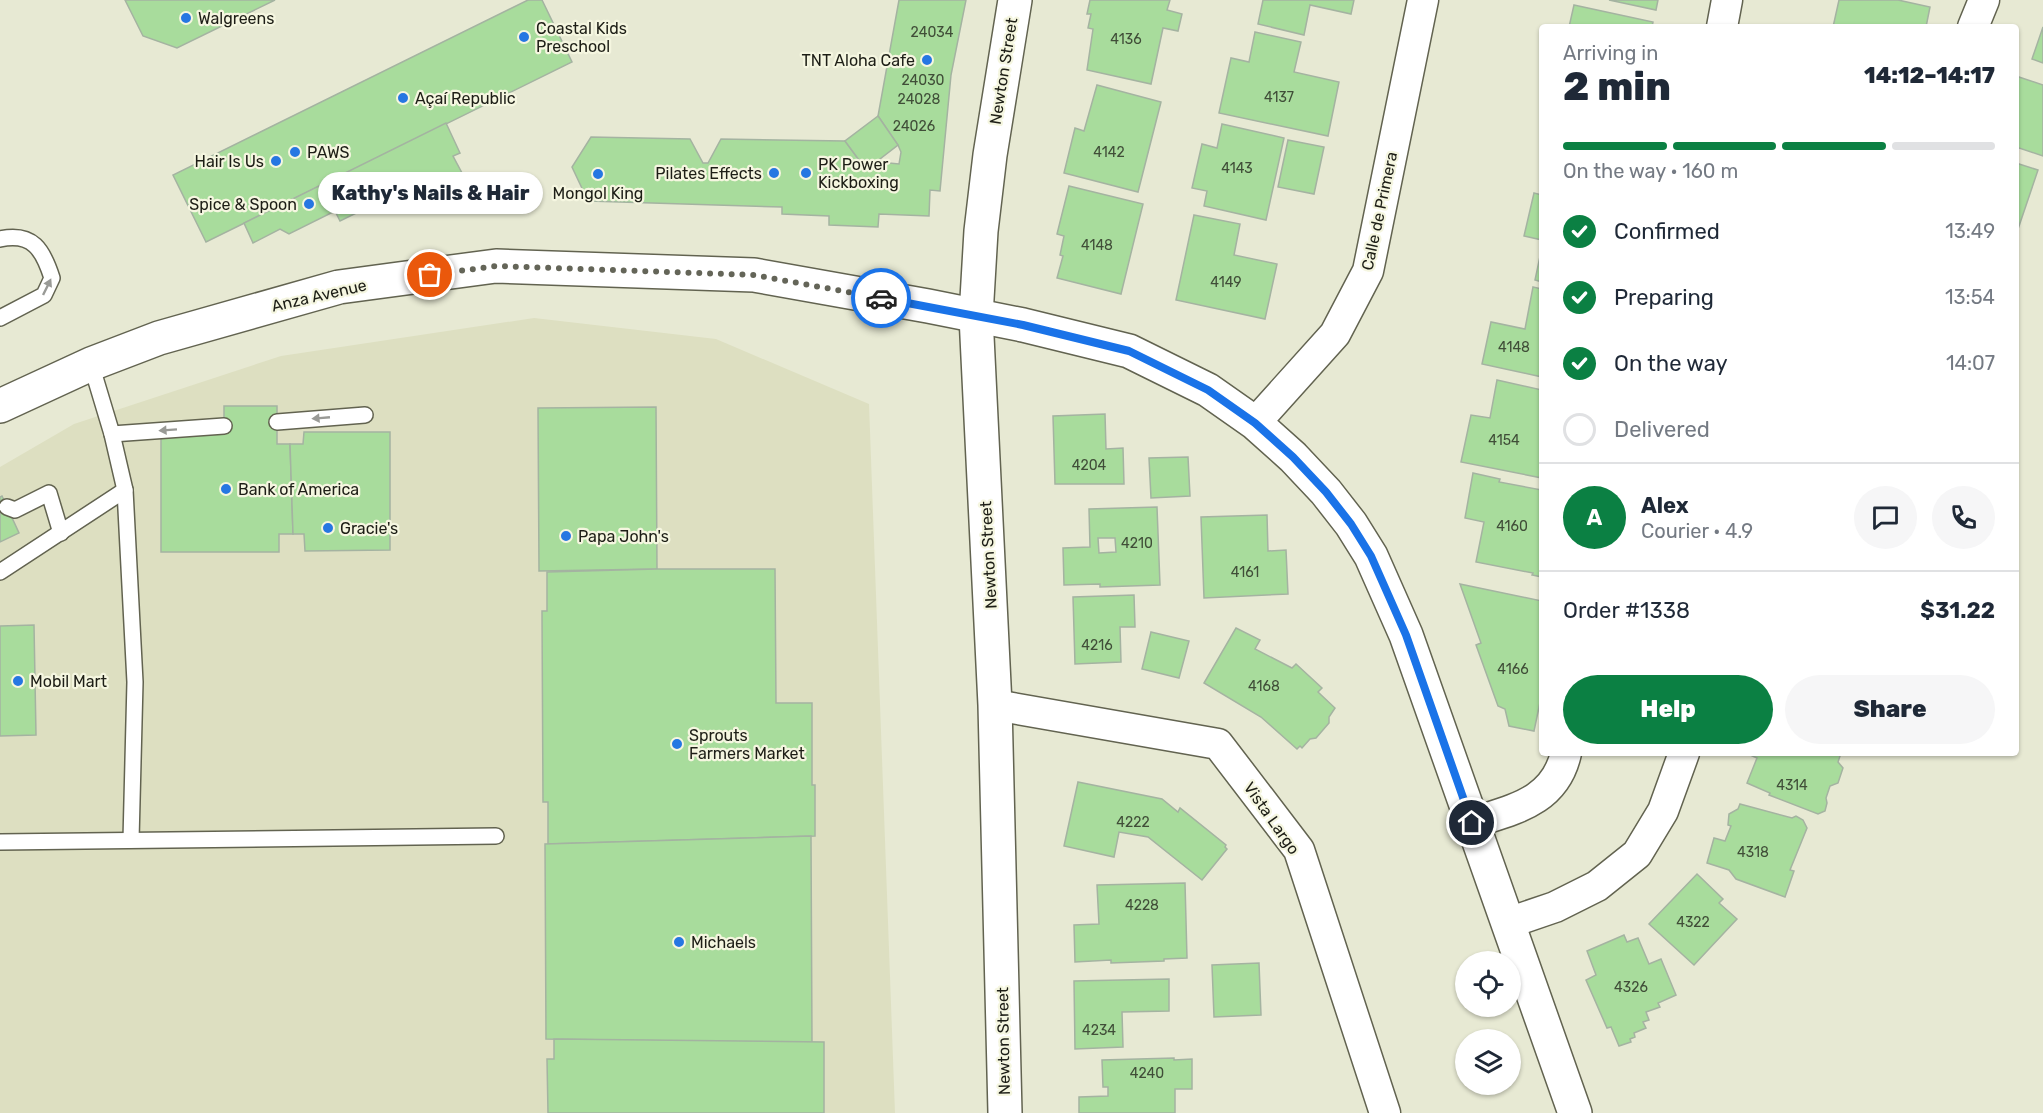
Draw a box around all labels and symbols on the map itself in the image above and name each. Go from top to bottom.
place label: Walgreens [198,9,274,28]
marker: Walgreens [179,11,193,25]
street label: Newton Street [986,16,1021,126]
place label: Coastal Kids Preschool [536,19,627,56]
house number: 24034 [911,24,954,41]
marker: Coastal Kids Preschool [517,30,531,44]
house number: 4136 [1110,31,1142,48]
place label: TNT Aloha Cafe [802,51,915,70]
marker: TNT Aloha Cafe [920,53,934,67]
house number: 24030 [902,72,945,89]
place label: Açaí Republic [415,89,516,108]
house number: 4137 [1264,89,1294,106]
marker: Açaí Republic [396,91,410,105]
house number: 24028 [898,91,940,108]
house number: 24026 [893,118,935,135]
place label: PAWS [307,143,350,162]
house number: 4142 [1093,144,1125,161]
marker: PAWS [288,145,302,159]
street label: Calle de Primera [1358,150,1401,272]
place label: Hair Is Us [194,152,264,171]
marker: Hair Is Us [269,154,283,168]
place label: PK Power Kickboxing [818,155,899,192]
house number: 4143 [1221,160,1253,177]
place label: Pilates Effects [655,164,762,183]
marker: Pilates Effects [767,166,781,180]
marker: PK Power Kickboxing [799,166,813,180]
marker: Mongol King [591,167,605,181]
callout: Kathy's Nails & Hair [318,173,542,215]
place label: Mongol King [553,184,643,203]
place label: Spice & Spoon [189,195,297,214]
marker: Spice & Spoon [302,197,316,211]
house number: 4148 [1081,237,1113,254]
pin [404,249,455,300]
courier [851,268,911,328]
house number: 4149 [1210,274,1242,291]
street label: Anza Avenue [270,275,369,316]
one-way arrow [43,278,52,295]
house number: 4148 [1498,339,1530,356]
one-way arrow [311,414,330,423]
one-way arrow [159,425,178,435]
house number: 4154 [1488,432,1520,449]
house number: 4204 [1072,457,1107,474]
place label: Bank of America [238,480,359,499]
marker: Bank of America [219,482,233,496]
street label: Newton Street [976,501,1001,609]
house number: 4160 [1496,518,1528,535]
place label: Gracie's [340,519,398,538]
marker: Gracie's [321,521,335,535]
place label: Papa John's [578,527,669,546]
marker: Papa John's [559,529,573,543]
house number: 4210 [1121,535,1153,552]
house number: 4161 [1231,564,1259,581]
house number: 4216 [1081,637,1113,654]
house number: 4166 [1497,661,1529,678]
place label: Mobil Mart [30,672,107,691]
marker: Mobil Mart [11,674,25,688]
house number: 4168 [1248,678,1280,695]
place label: Sprouts Farmers Market [689,726,805,763]
marker: Sprouts Farmers Market [670,737,684,751]
house number: 4314 [1776,777,1808,794]
street label: Vista Largo [1240,778,1303,858]
pin [1446,797,1497,848]
house number: 4222 [1116,814,1150,831]
house number: 4318 [1737,844,1769,861]
house number: 4228 [1125,897,1159,914]
house number: 4322 [1676,914,1710,931]
place label: Michaels [691,933,756,952]
marker: Michaels [672,935,686,949]
house number: 4326 [1614,979,1648,996]
street label: Newton Street [993,987,1014,1095]
house number: 4234 [1082,1022,1116,1039]
house number: 4240 [1130,1065,1164,1082]

